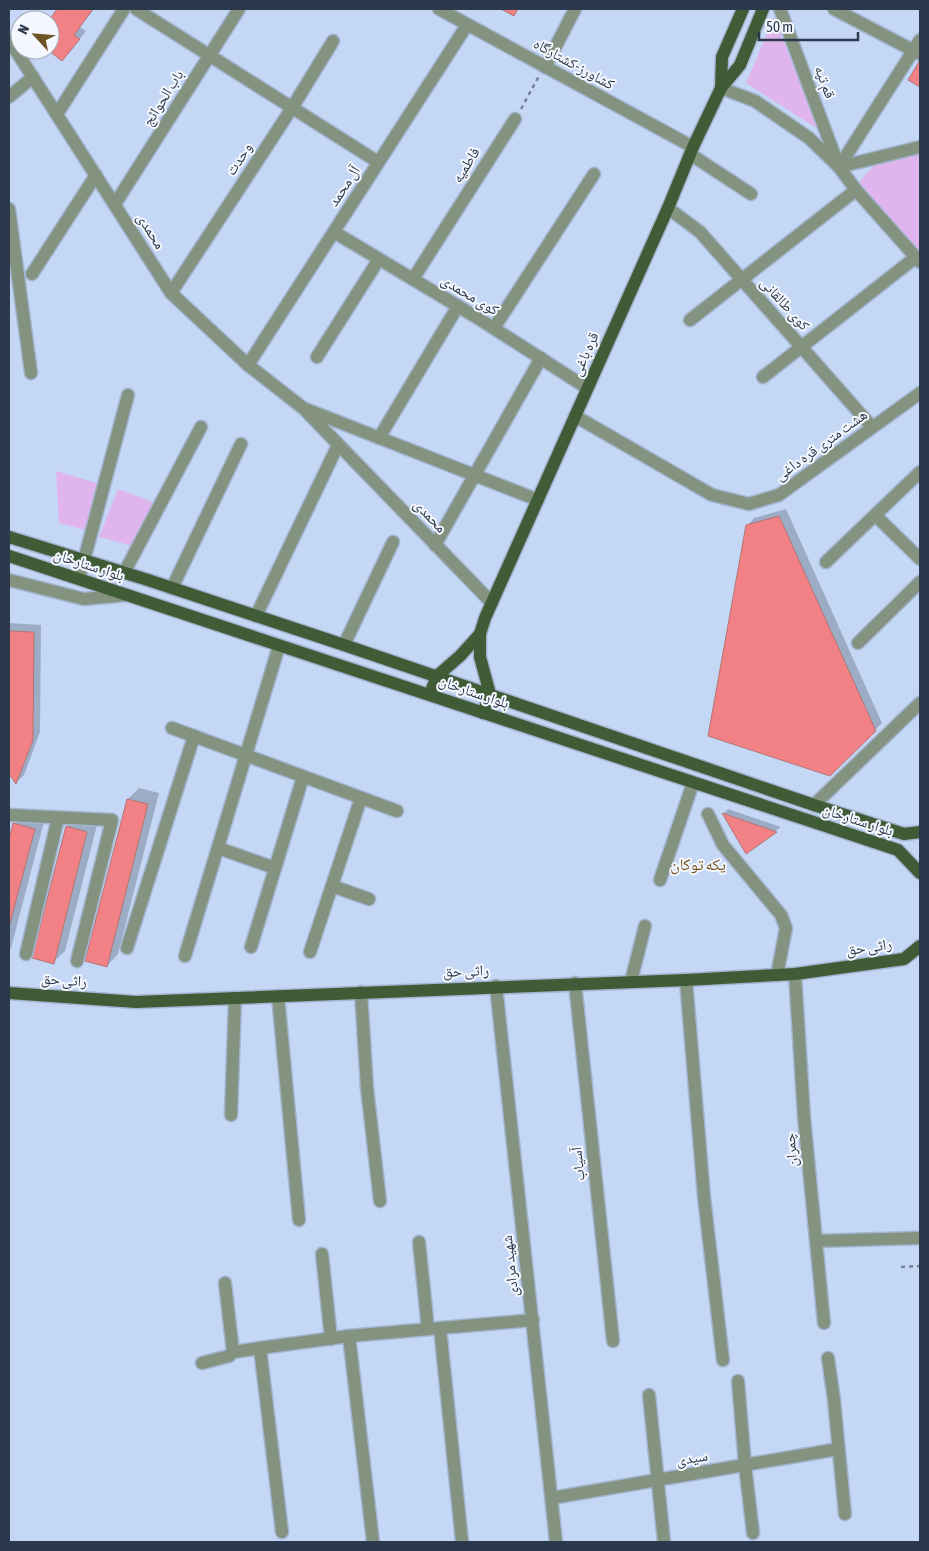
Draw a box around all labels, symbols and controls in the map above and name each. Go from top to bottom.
north arrow [10,10,60,60]
scale bar [759,10,858,42]
text: 50 m [766,18,793,35]
text: N [14,22,32,37]
street label: کشاورز-کشتارگاه [530,34,618,94]
street label: قم تپه [810,63,839,101]
street label: باب الحوائج [139,67,188,130]
street label: وحدت [222,139,256,179]
street label: فاطمیه [448,144,483,186]
street label: آل محمد [324,161,365,210]
street label: محمدی [132,210,169,253]
street label: کوی محمدی [437,271,502,320]
street label: کوی طالقانی [756,274,814,335]
street label: قره باغی [567,329,604,379]
street label: هشت متری قره داغی [771,405,871,485]
street label: محمدی [409,496,450,537]
street label: بلوار ستارخان [51,545,127,586]
street label: بلوار ستارخان [436,672,512,713]
street label: بلوار ستارخان [820,800,896,841]
district label: یکه توکان [670,855,726,875]
street label: راثی حق [845,935,893,960]
street label: راثی حق [443,961,490,982]
street label: راثی حق [40,969,88,992]
street label: چمران [781,1132,802,1168]
street label: آسیاب [567,1145,588,1182]
street label: شهید مرادی [498,1234,523,1298]
street label: سیدی [675,1446,709,1471]

